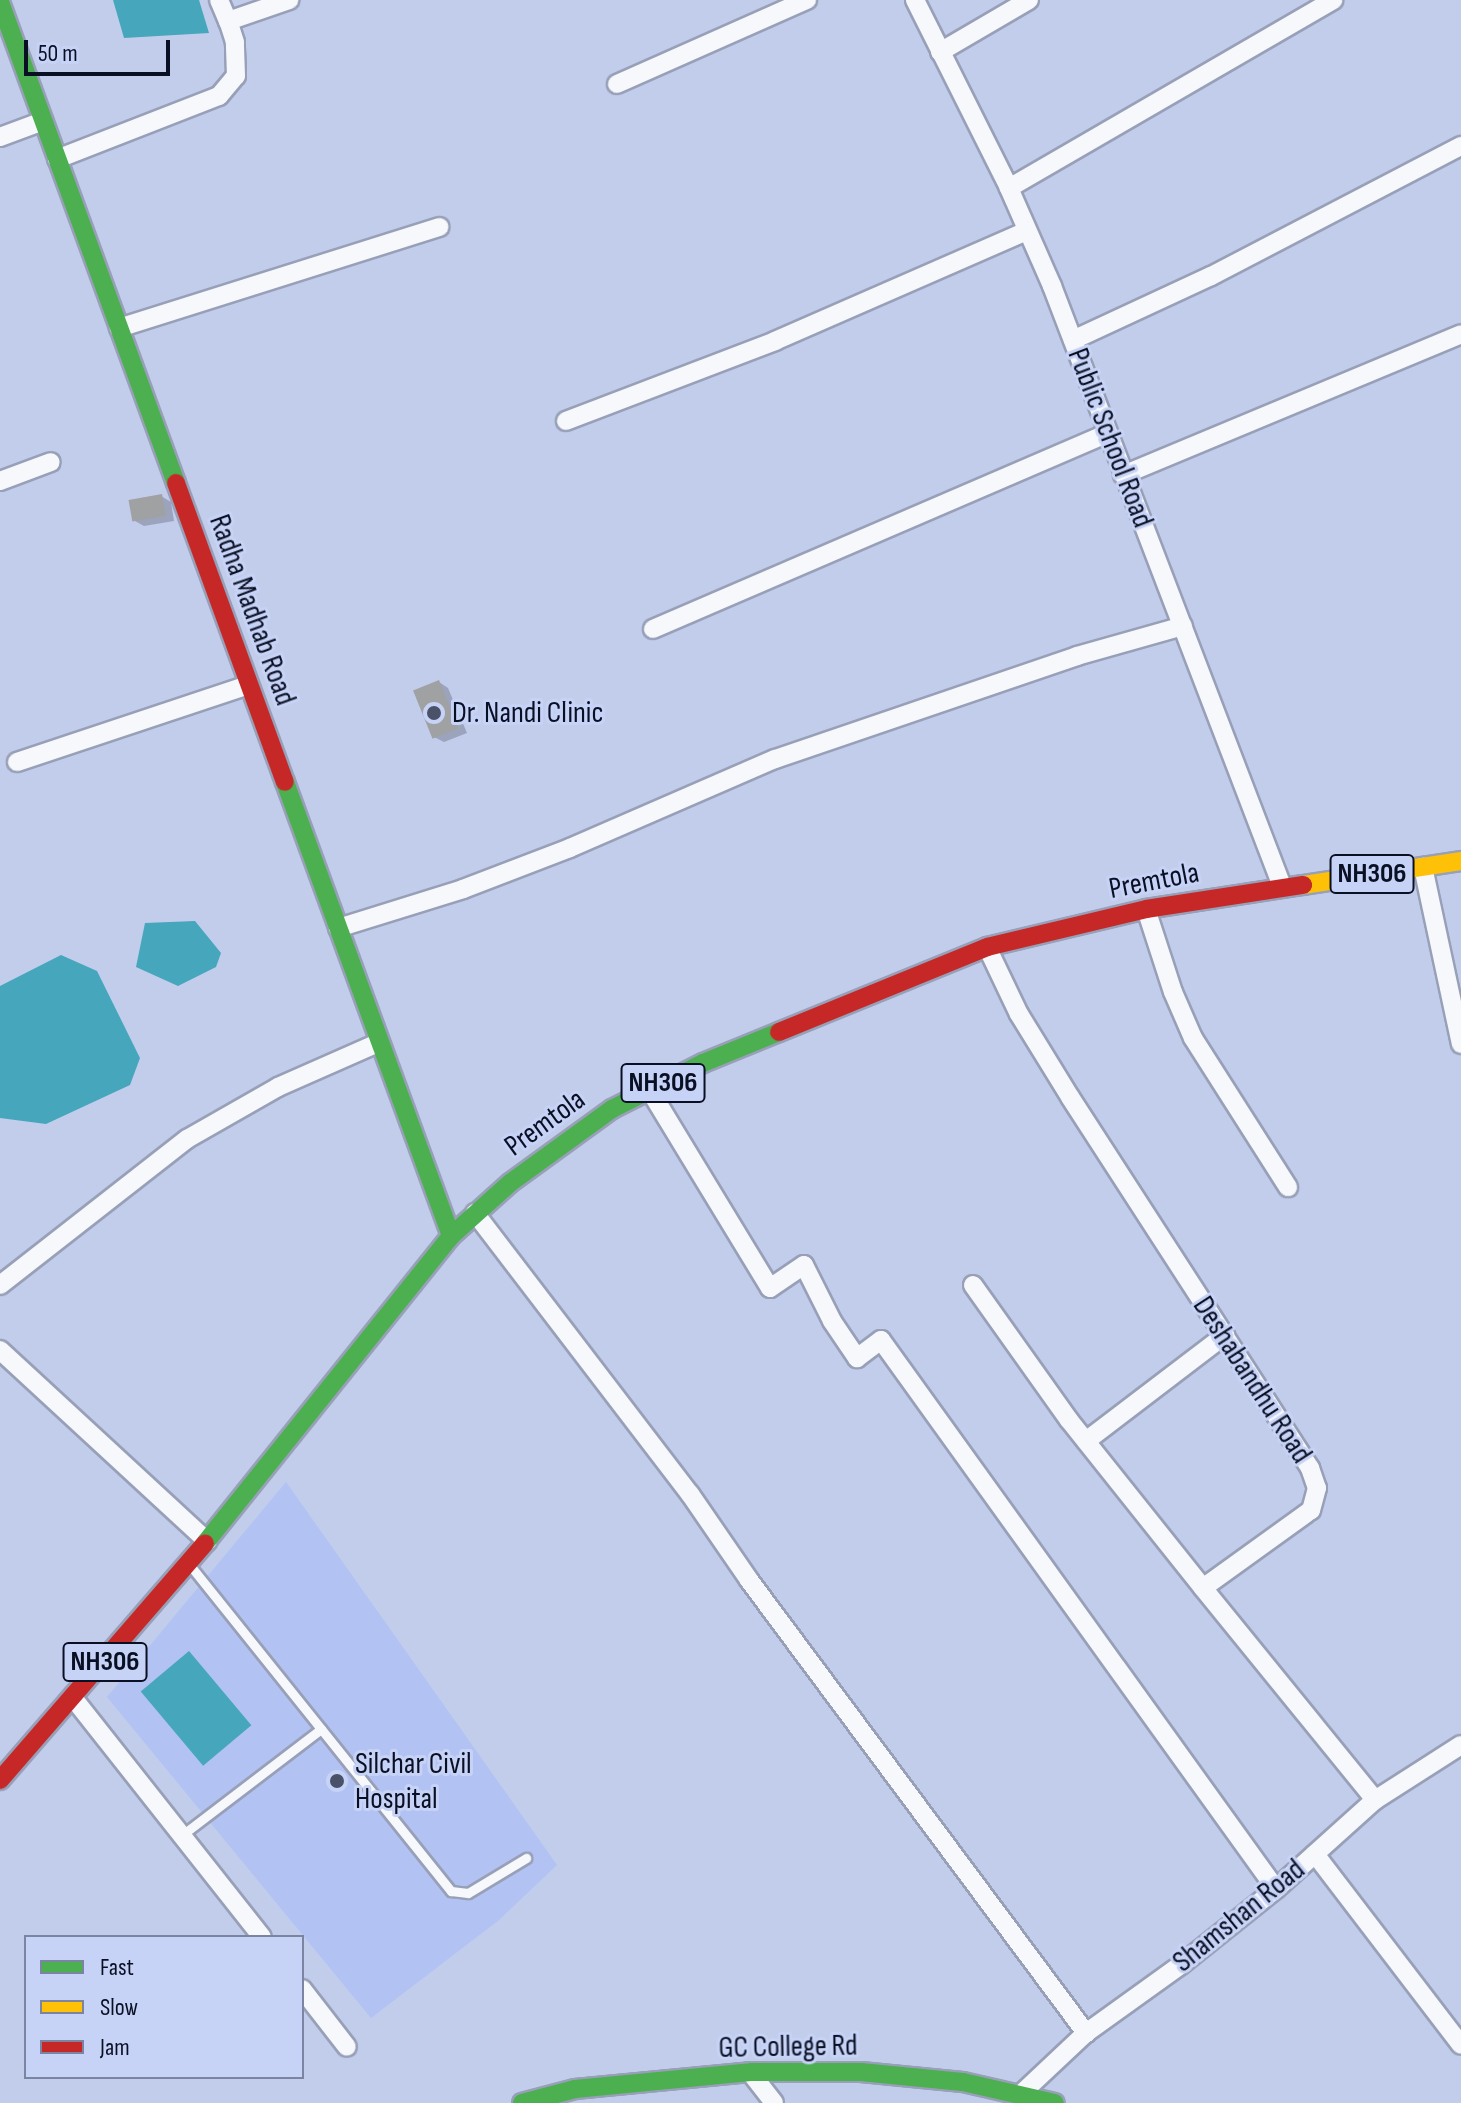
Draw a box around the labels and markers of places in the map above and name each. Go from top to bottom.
place label: Dr. Nandi Clinic [452,695,603,731]
marker: Dr. Nandi Clinic [423,702,445,724]
place label: Silchar Civil Hospital [355,1746,472,1816]
marker: Silchar Civil Hospital [326,1770,348,1792]

